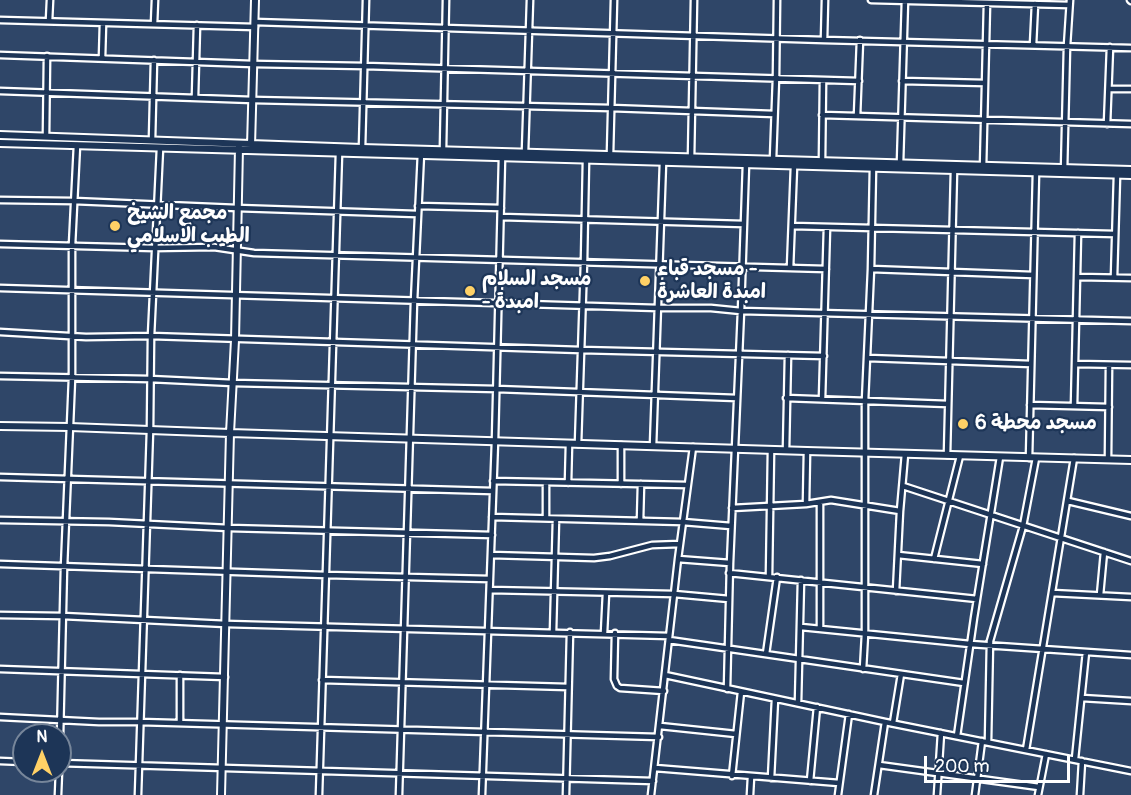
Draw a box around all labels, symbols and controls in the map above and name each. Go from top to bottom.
place label: مجمع الشيخ الطيب الاسلامي [127,202,250,249]
marker: مجمع الشيخ الطيب الاسلامي [108,219,122,233]
place label: مسجد قباء - امبدة العاشرة [657,258,766,305]
place label: مسجد السلام - امبدة [482,268,591,315]
marker: مسجد قباء - امبدة العاشرة [638,274,652,288]
marker: مسجد السلام - امبدة [463,284,477,298]
place label: مسجد محطة 6 [975,412,1097,436]
marker: مسجد محطة 6 [956,417,970,431]
north arrow [12,723,72,783]
text: N [37,727,47,747]
scale bar [927,744,1072,782]
text: 200 m [935,755,990,778]

